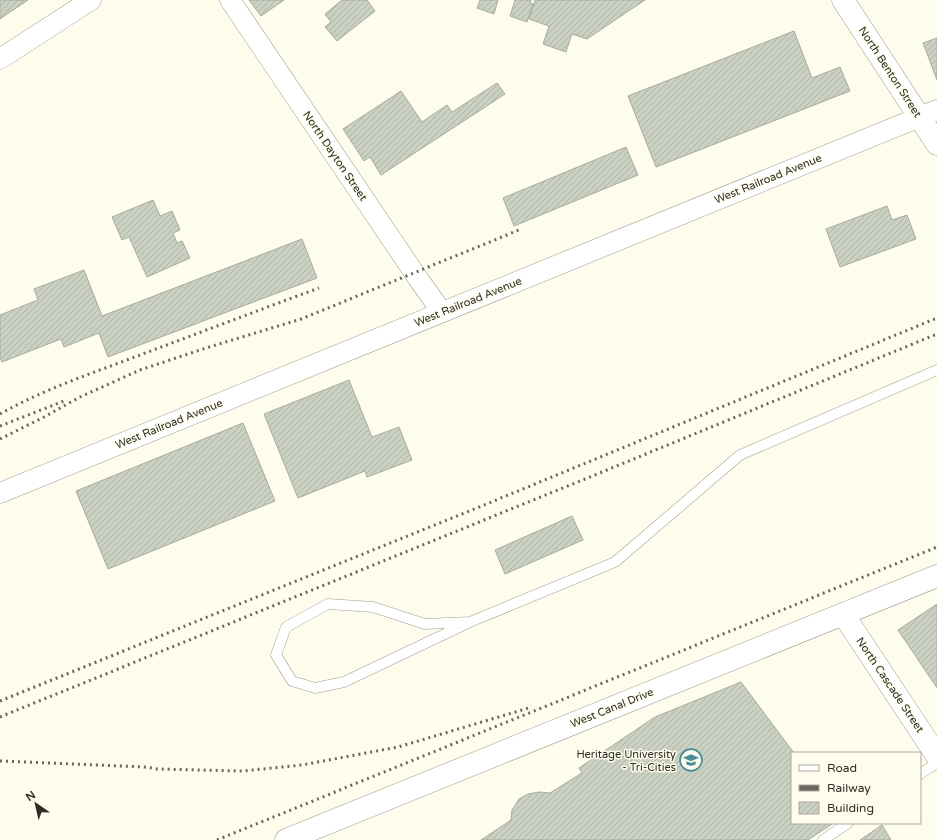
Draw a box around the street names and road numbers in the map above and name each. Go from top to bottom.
street label: North Benton Street [856,24,924,120]
street label: North Dayton Street [300,109,370,203]
street label: West Railroad Avenue [712,151,824,207]
street label: West Railroad Avenue [412,274,524,330]
street label: West Railroad Avenue [113,396,225,452]
street label: North Cascade Street [853,635,927,735]
street label: West Canal Drive [569,685,655,731]

